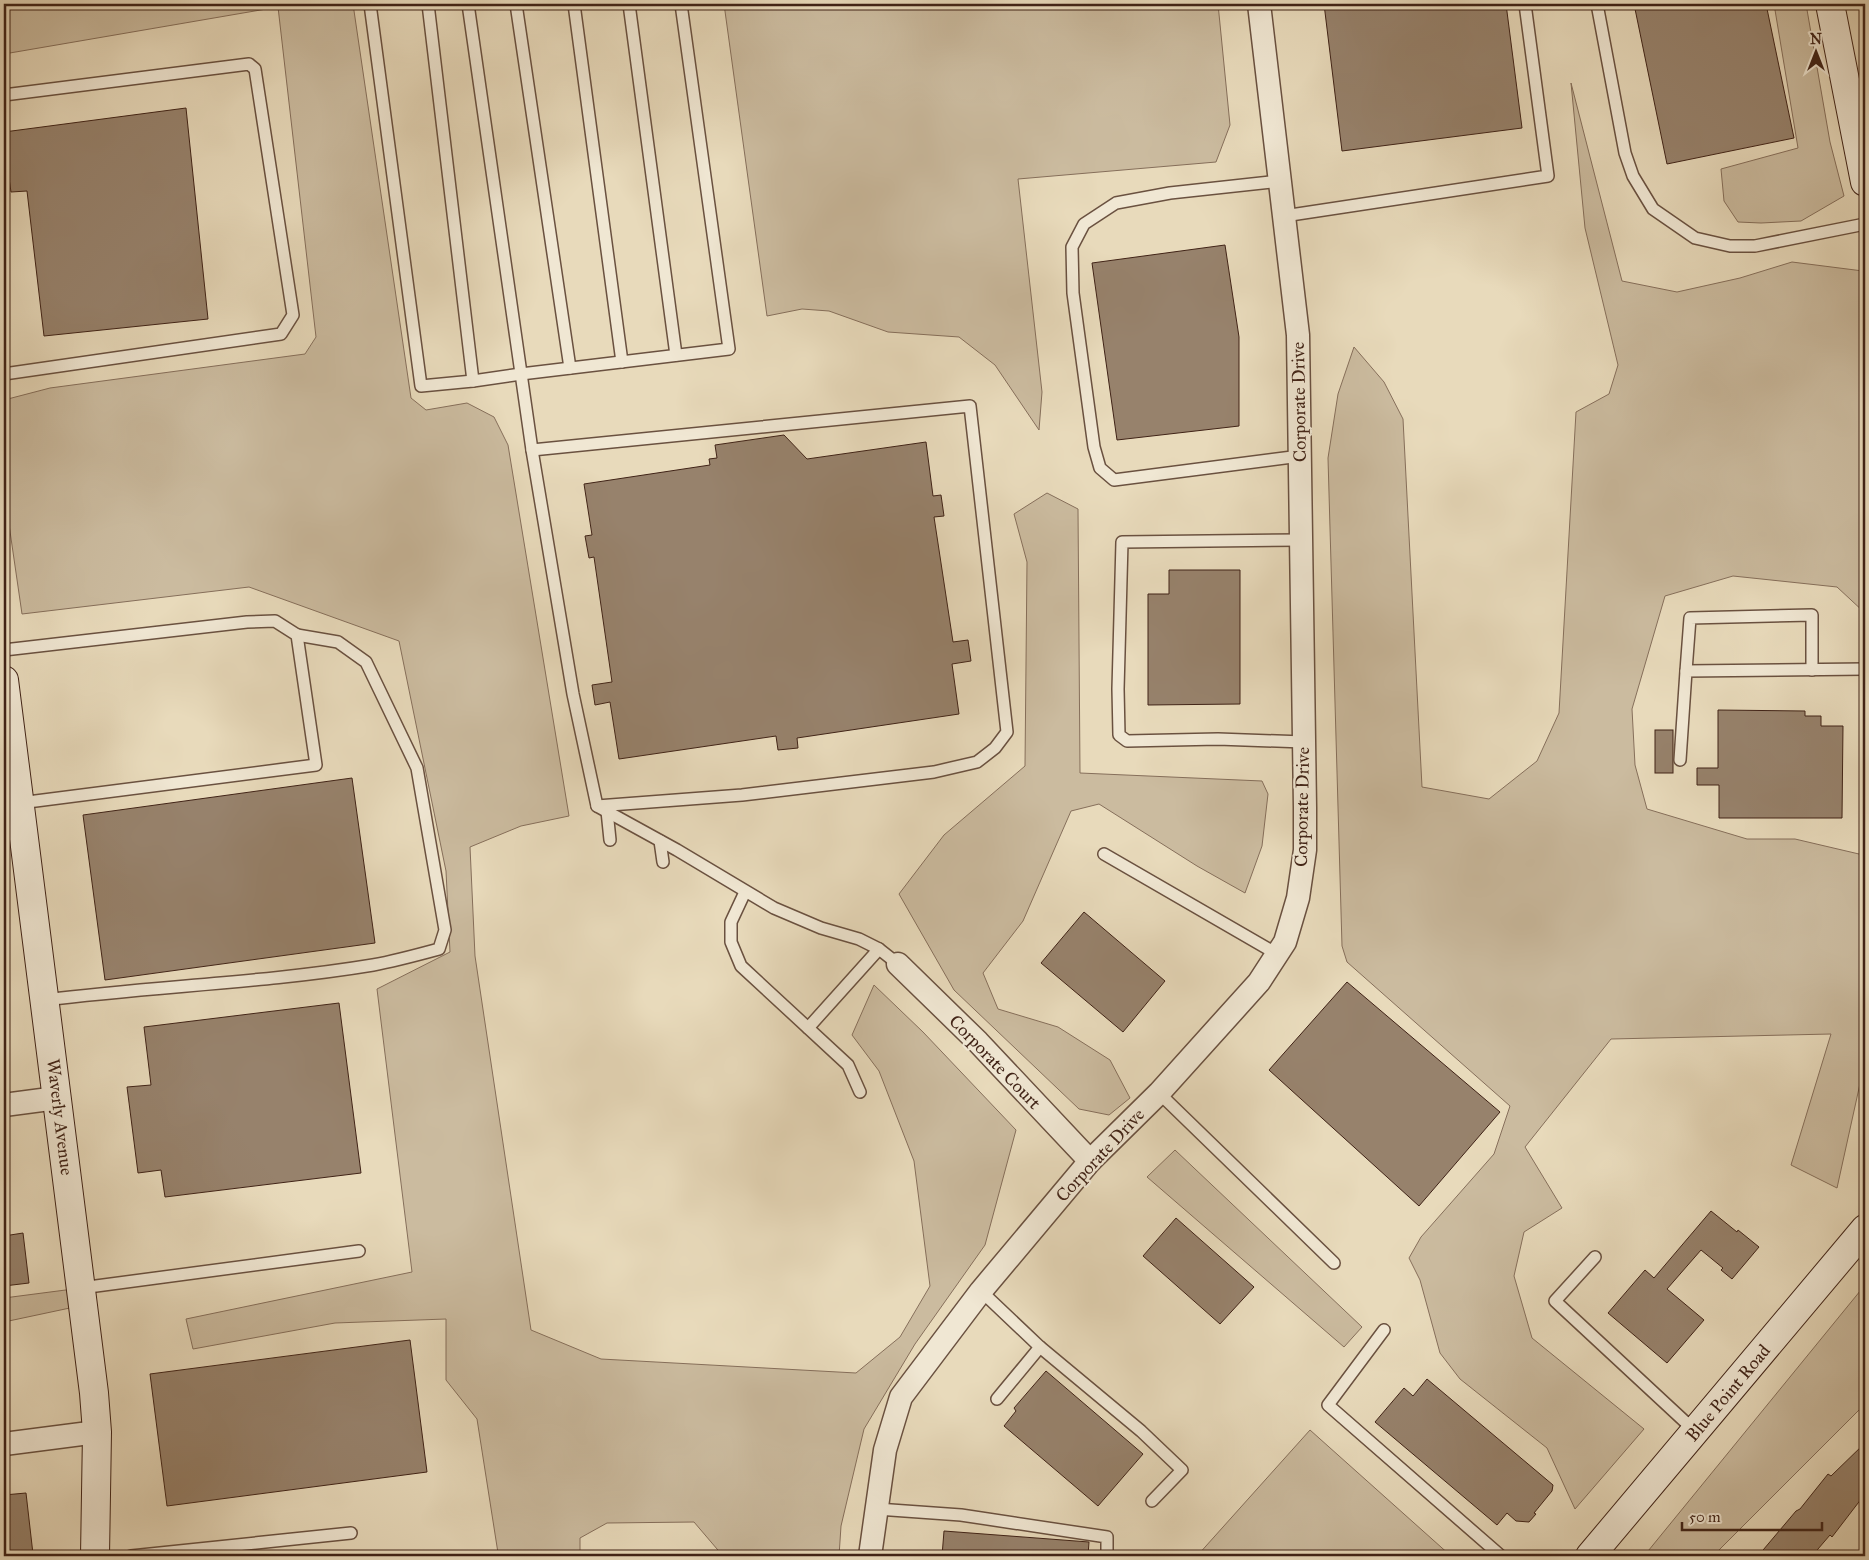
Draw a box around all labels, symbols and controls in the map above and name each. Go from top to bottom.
north arrow [1792,28,1842,78]
text: N [1810,31,1822,48]
street label: Corporate Drive [1287,342,1311,462]
street label: Corporate Drive [1290,747,1314,867]
street label: Corporate Court [944,1010,1046,1114]
street label: Waverly Avenue [42,1058,78,1176]
street label: Corporate Drive [1051,1104,1149,1206]
street label: Blue Point Road [1681,1340,1775,1446]
scale bar [1682,1500,1822,1532]
text: 50 m [1689,1508,1721,1526]

